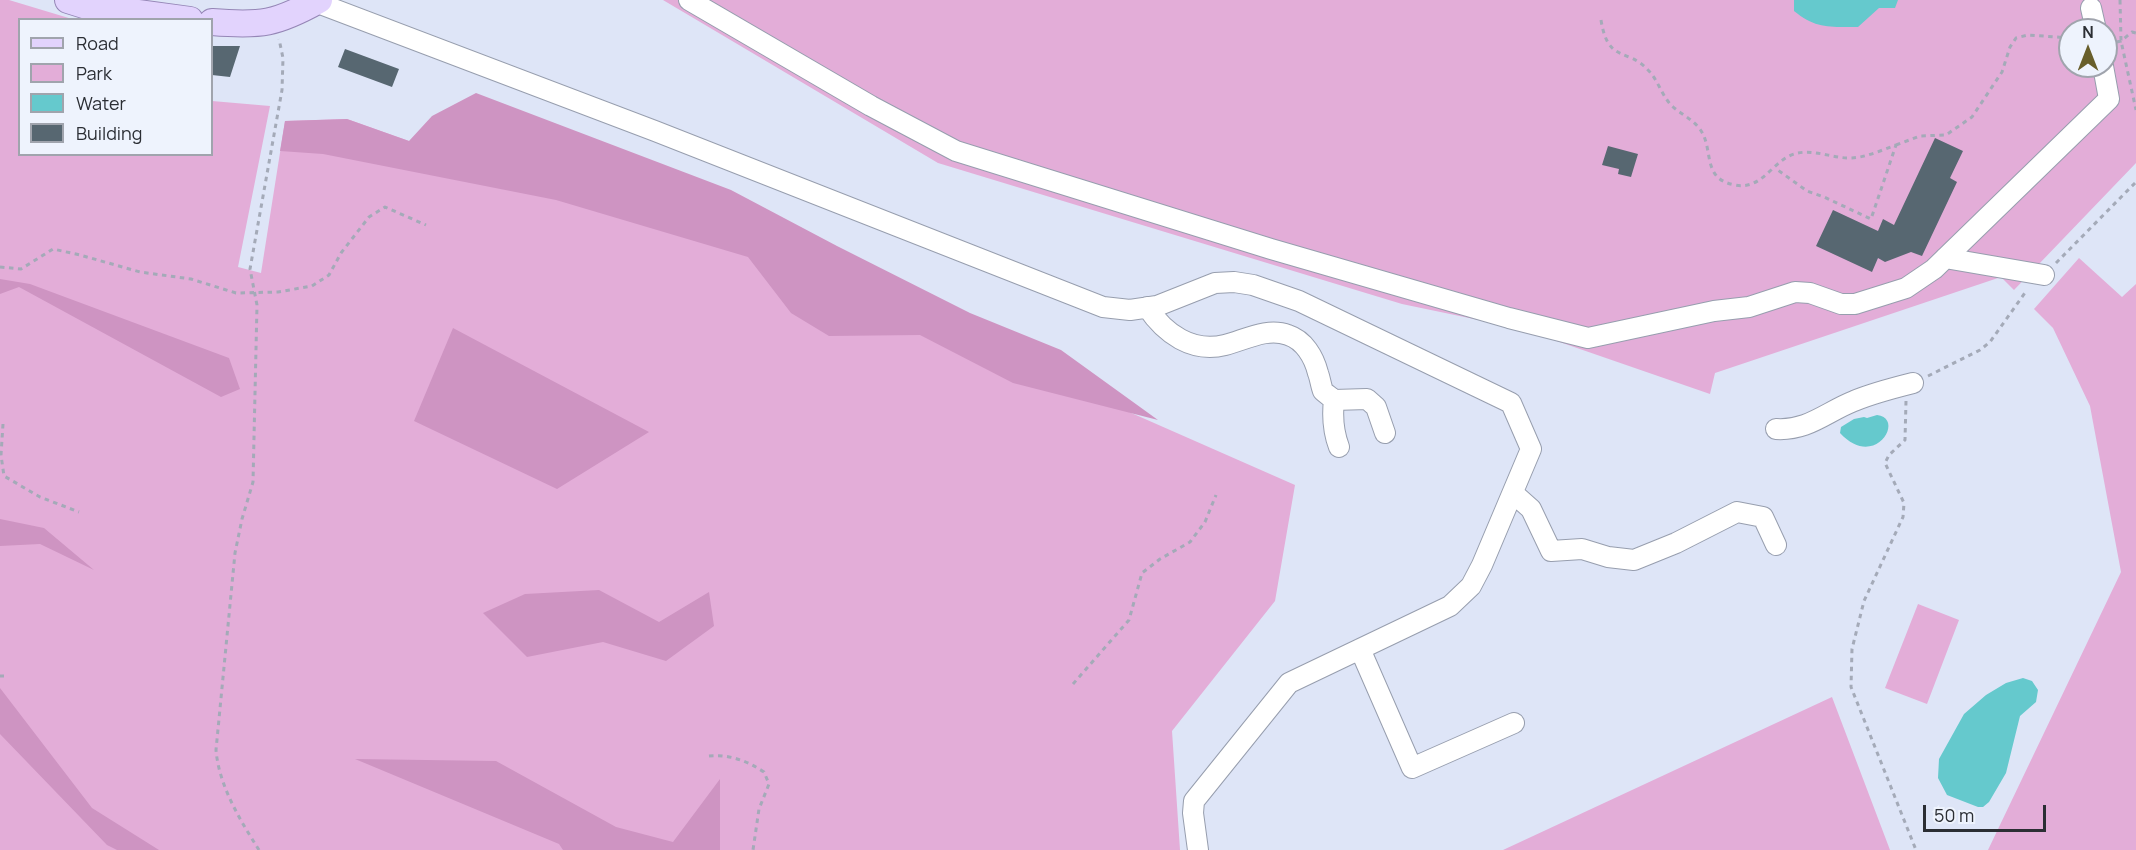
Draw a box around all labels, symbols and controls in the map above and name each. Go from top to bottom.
legend [18,18,213,156]
north arrow [2058,18,2118,78]
text: N [2082,21,2094,43]
text: Road [76,31,119,55]
text: Park [76,61,112,85]
text: Water [76,91,126,115]
text: Building [76,121,142,145]
scale bar [1926,793,2049,831]
text: 50 m [1934,803,1974,827]

